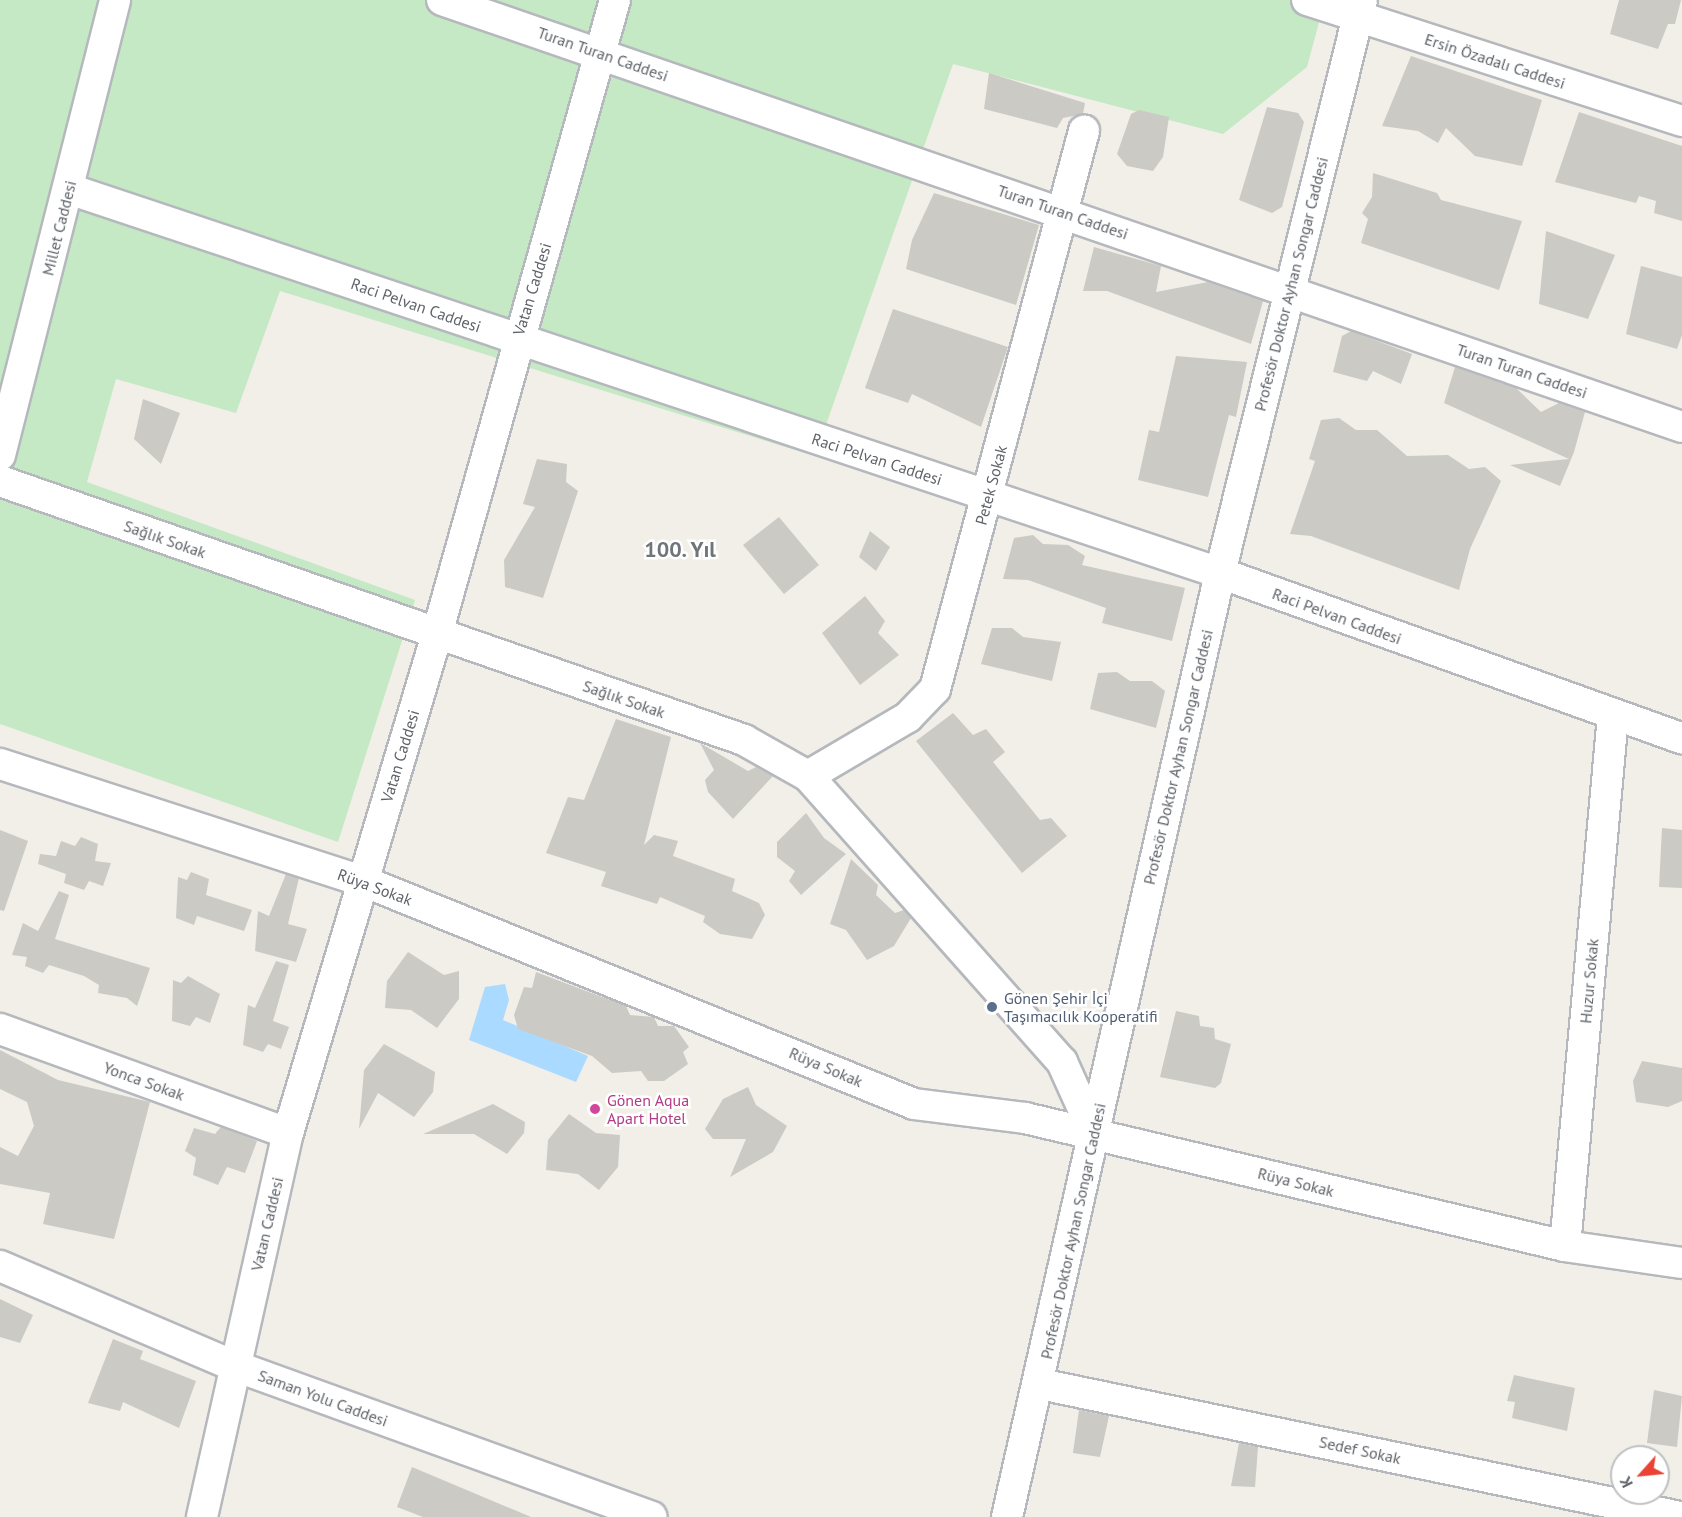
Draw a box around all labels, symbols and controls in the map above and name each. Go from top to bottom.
street label: Turan Turan Caddesi [535,23,671,85]
street label: Ersin Özadalı Caddesi [1422,29,1568,93]
street label: Profesör Doktor Ayhan Songar Caddesi [1250,155,1332,413]
street label: Millet Caddesi [38,178,80,278]
street label: Turan Turan Caddesi [995,181,1131,243]
street label: Vatan Caddesi [509,240,555,338]
street label: Raci Pelvan Caddesi [349,274,483,336]
street label: Turan Turan Caddesi [1454,340,1590,402]
street label: Raci Pelvan Caddesi [809,429,945,489]
street label: Petek Sokak [971,443,1011,527]
street label: Sağlık Sokak [121,516,209,562]
district label: 100. Yıl [643,537,717,563]
street label: Raci Pelvan Caddesi [1270,584,1404,648]
street label: Profesör Doktor Ayhan Songar Caddesi [1139,627,1217,887]
street label: Sağlık Sokak [580,676,668,722]
street label: Vatan Caddesi [377,707,423,805]
street label: Rüya Sokak [335,865,415,909]
street label: Huzur Sokak [1576,938,1602,1024]
place label: Gönen Şehir İçi Taşımacılık Kooperatifi [1004,988,1158,1026]
marker: Gönen Şehir İçi Taşımacılık Kooperatifi [985,1000,999,1014]
street label: Rüya Sokak [786,1043,866,1091]
street label: Yonca Sokak [101,1058,187,1104]
place label: Gönen Aqua Apart Hotel [607,1090,690,1128]
street label: Profesör Doktor Ayhan Songar Caddesi [1036,1101,1110,1361]
marker: Gönen Aqua Apart Hotel [588,1102,602,1116]
street label: Rüya Sokak [1256,1163,1336,1201]
street label: Vatan Caddesi [247,1175,287,1273]
street label: Saman Yolu Caddesi [255,1366,391,1430]
street label: Sedef Sokak [1317,1432,1403,1468]
north arrow [1610,1445,1670,1505]
text: K [1615,1473,1637,1491]

